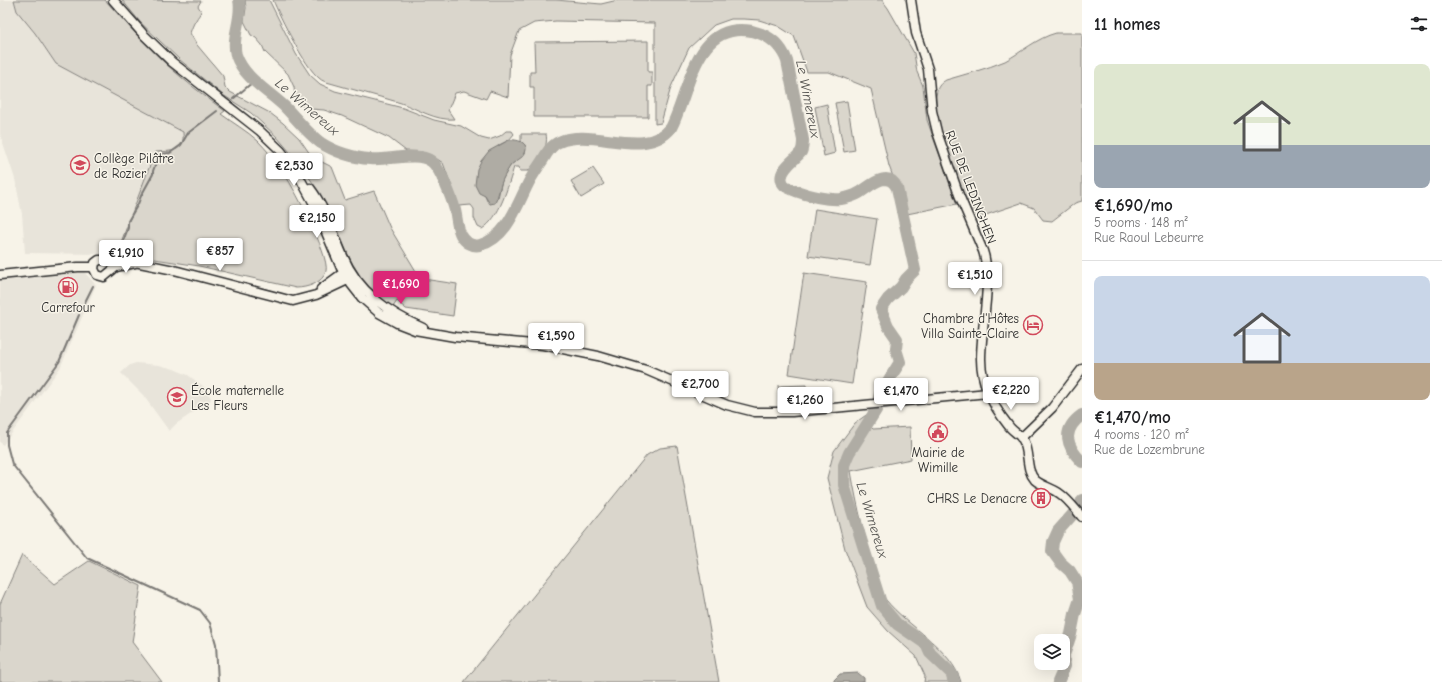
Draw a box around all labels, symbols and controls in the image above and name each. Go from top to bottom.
icon: filters [1408,13,1430,35]
text: 11 homes [1094,15,1160,34]
water label: Le Wimereux [792,59,824,141]
water label: Le Wimereux [272,75,343,140]
icon: home [1226,90,1298,162]
street label: RUE DE LEDINGHEN [942,128,1000,246]
place label: Collège Pilâtre de Rozier [94,151,174,181]
pin: €2,530 [261,153,327,187]
school or university icon: Collège Pilâtre de Rozier [69,154,91,176]
text: €2,530 [275,158,313,173]
text: €1,690/mo [1094,196,1173,215]
pin: €2,150 [284,205,350,239]
text: €2,150 [298,210,336,225]
text: 5 rooms · 148 m² [1094,215,1188,230]
text: Rue Raoul Lebeurre [1094,230,1204,245]
pin: €857 [196,238,244,272]
pin: €1,910 [93,240,159,274]
text: €857 [206,243,234,258]
text: €1,910 [108,245,144,260]
pin: €1,510 [942,262,1008,296]
text: €1,510 [957,267,993,282]
pin: €1,690 [368,271,434,305]
fuel station icon: Carrefour [57,276,79,298]
text: €1,690 [382,276,420,291]
place label: Carrefour [41,300,96,315]
icon: home [1226,302,1298,374]
place label: Chambre d'Hôtes Villa Sainte-Claire [921,311,1019,341]
hotel icon: Chambre d'Hôtes Villa Sainte-Claire [1022,314,1044,336]
pin: €1,590 [523,323,589,357]
text: €1,590 [537,328,575,343]
pin: €2,700 [667,371,733,405]
text: €2,700 [681,376,719,391]
pin: €2,220 [978,377,1044,411]
pin: €1,470 [868,378,934,412]
place label: École maternelle Les Fleurs [191,382,285,413]
text: €2,220 [992,382,1030,397]
text: €1,470 [883,383,919,398]
school or university icon: École maternelle Les Fleurs [166,386,188,408]
pin: €1,260 [772,387,838,421]
text: €1,260 [786,392,824,407]
text: €1,470/mo [1094,408,1171,427]
public building icon: Mairie de Wimille [927,421,949,443]
text: 4 rooms · 120 m² [1094,427,1189,442]
text: Rue de Lozembrune [1094,442,1205,457]
place label: Mairie de Wimille [912,445,965,475]
water label: Le Wimereux [852,480,892,561]
building icon: CHRS Le Denacre [1030,487,1052,509]
place label: CHRS Le Denacre [927,491,1027,506]
map controls [1034,634,1070,670]
button: layers [1034,634,1070,670]

